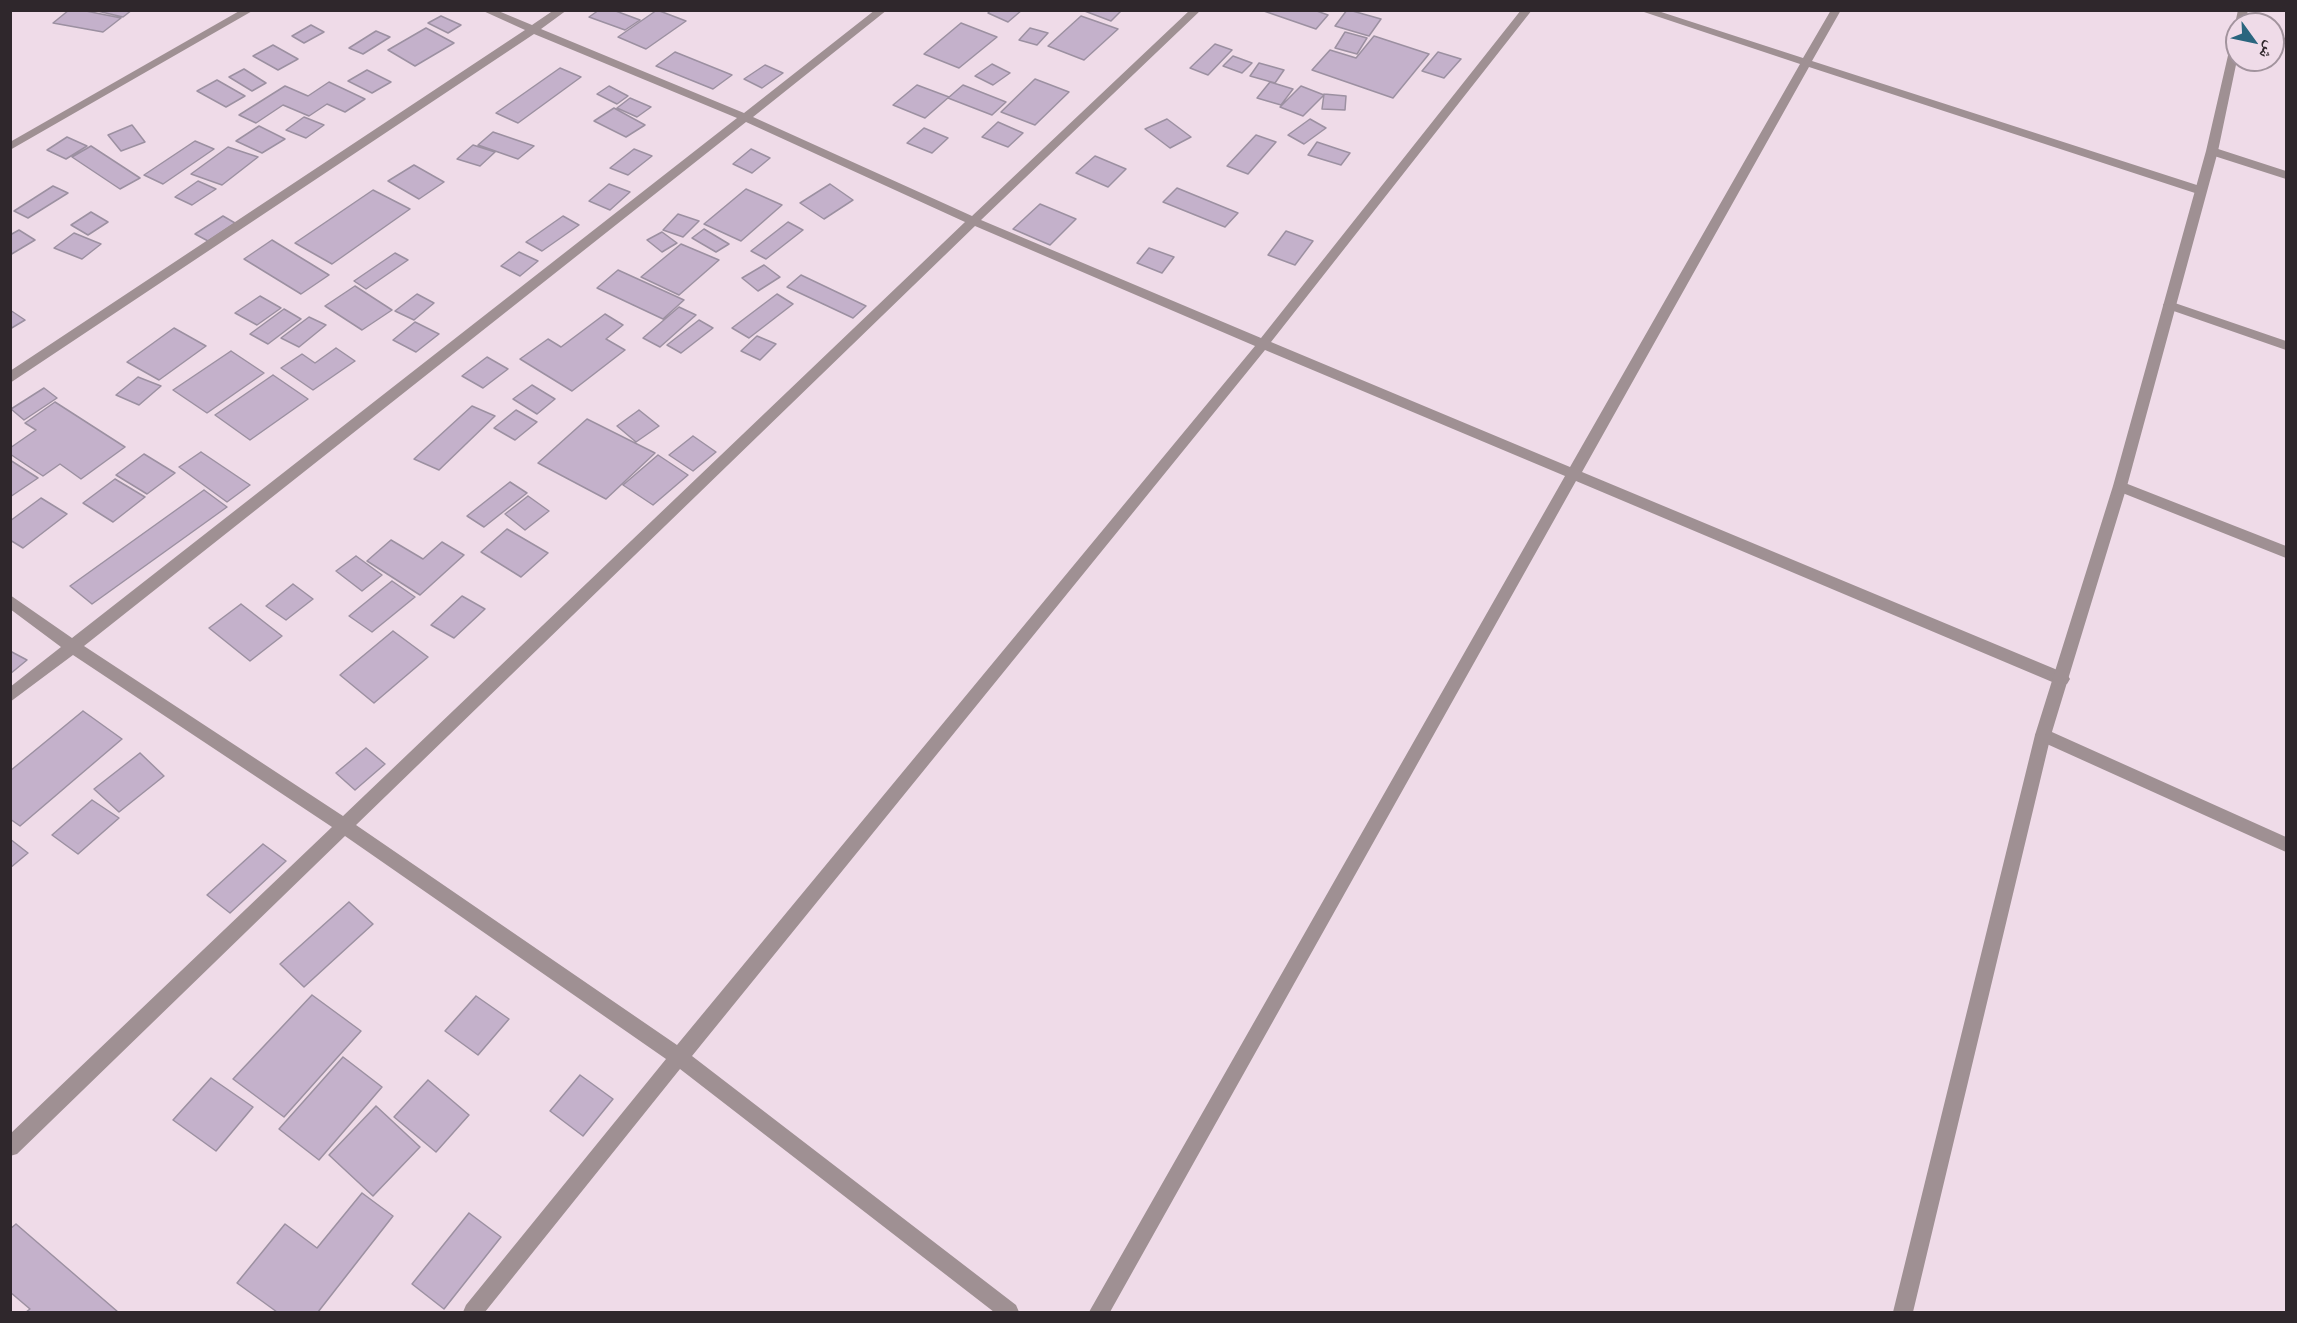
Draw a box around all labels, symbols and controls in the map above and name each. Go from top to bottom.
north arrow [2225,12,2285,72]
text: ش [2256,39,2281,63]

